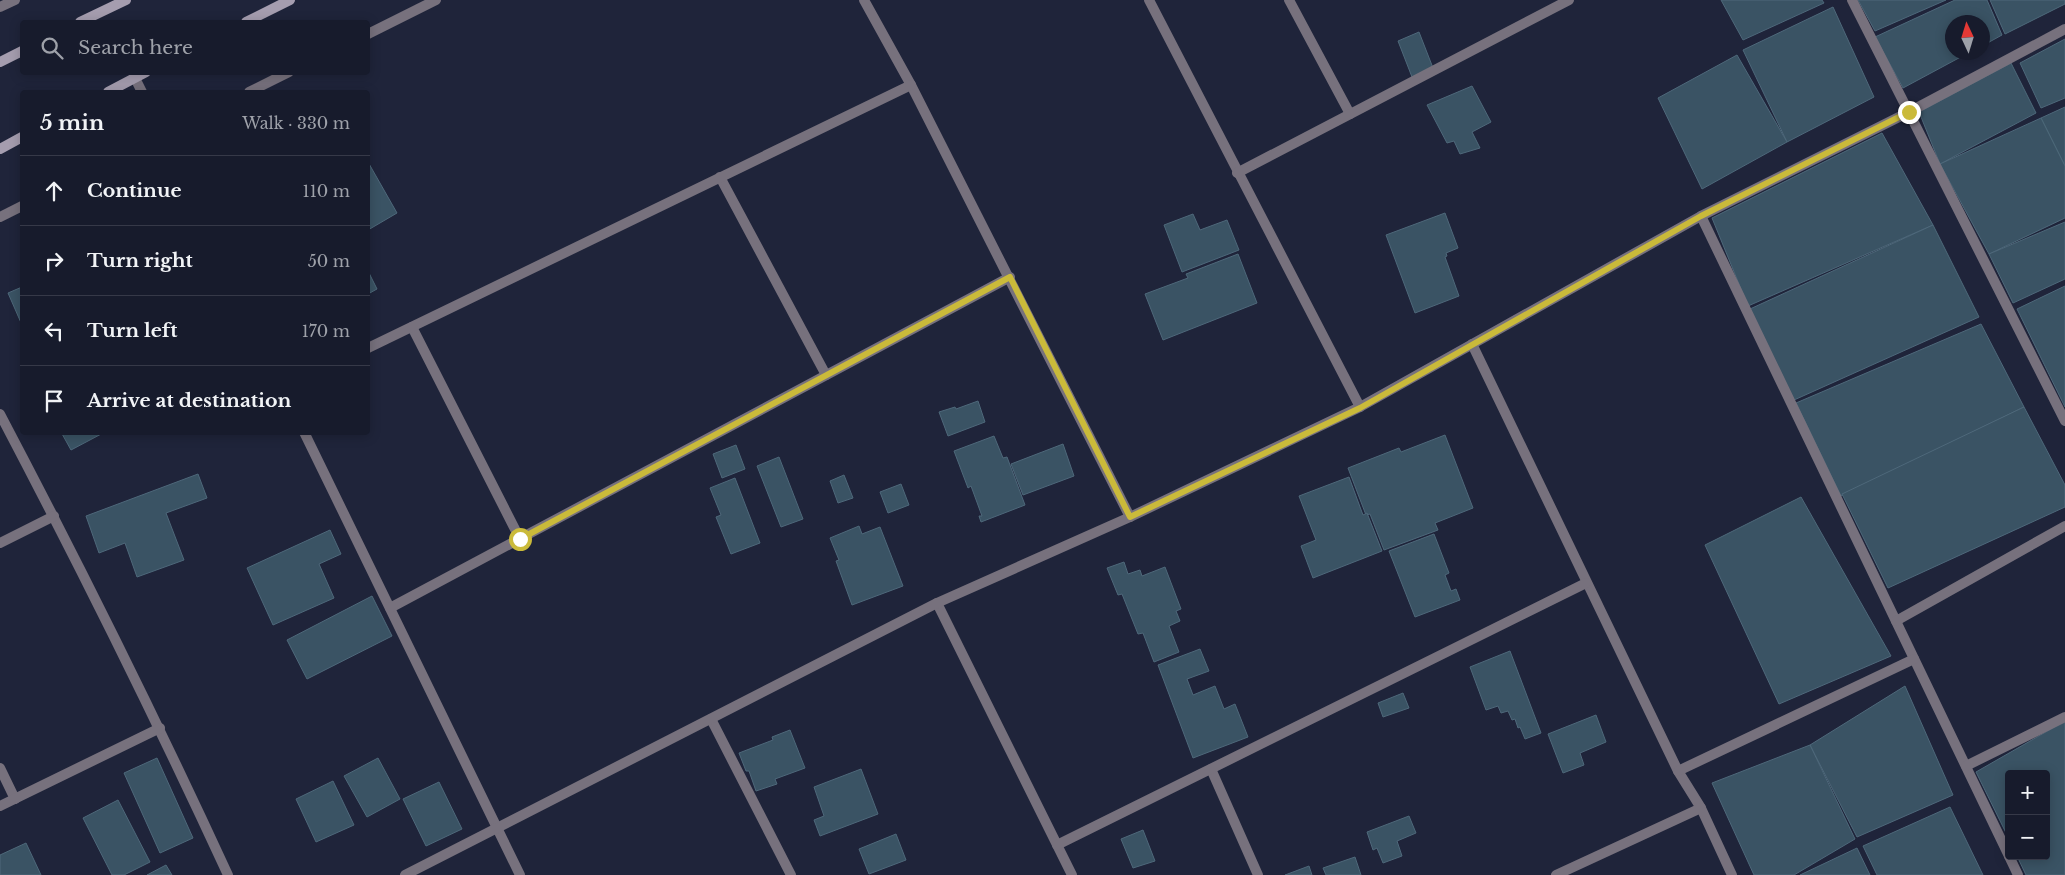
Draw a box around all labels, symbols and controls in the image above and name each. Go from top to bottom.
north arrow [1945,15,1990,60]
search box [20,20,370,75]
icon: search [38,34,66,62]
text: Search here [78,36,193,59]
route end [1898,101,1921,124]
text: 5 min [40,110,104,136]
text: Walk · 330 m [242,113,350,133]
icon: ahead [40,177,68,205]
text: Continue [87,179,182,202]
text: 110 m [303,181,350,201]
icon: right [40,247,68,275]
text: Turn right [87,249,193,272]
text: 50 m [308,251,350,271]
icon: left [40,317,68,345]
text: Turn left [87,319,178,342]
text: 170 m [302,321,350,341]
icon: arrive [40,387,68,415]
text: Arrive at destination [87,389,291,412]
route start [509,528,532,551]
map controls [2005,770,2050,860]
button: + [2005,770,2050,815]
button: − [2005,815,2050,860]

